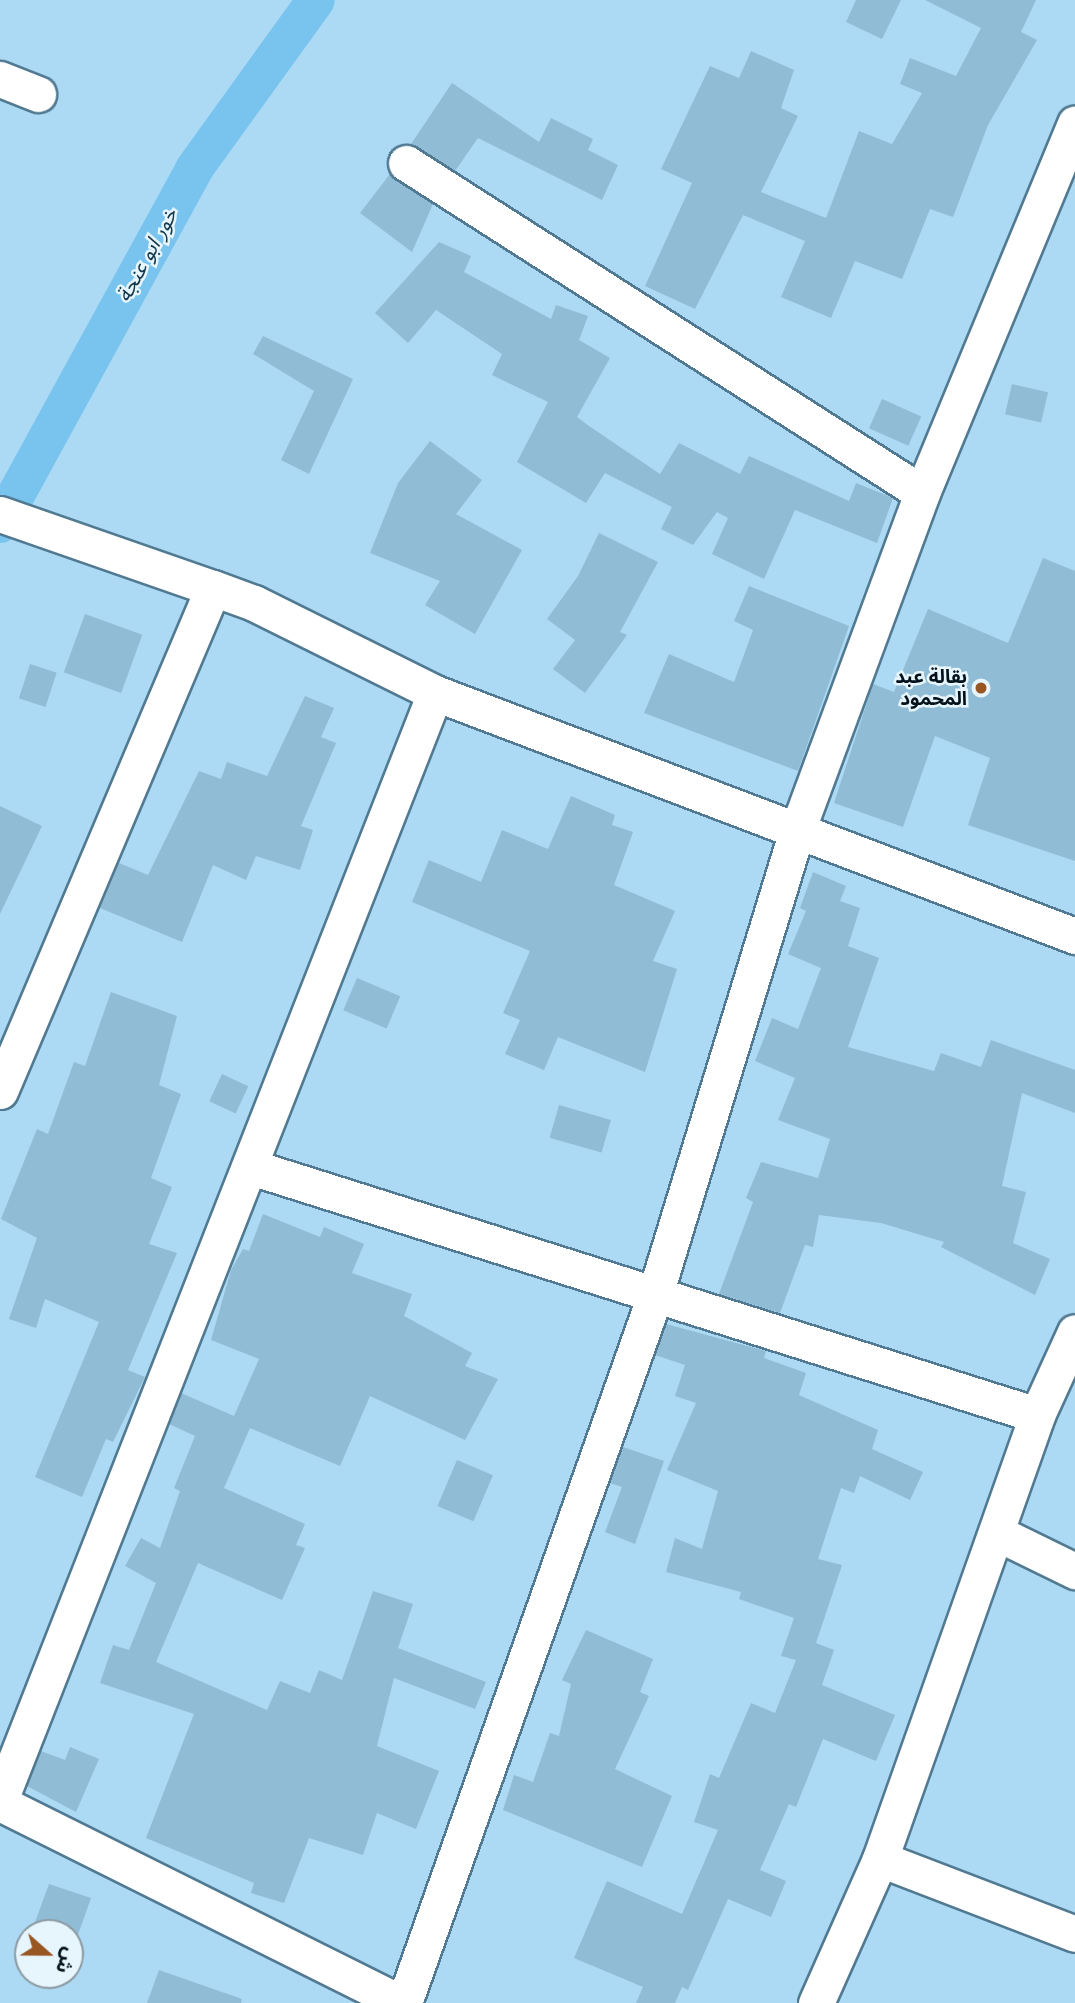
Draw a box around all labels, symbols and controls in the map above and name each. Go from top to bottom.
water label: خور ابو عنجة [111,204,183,306]
place label: بقالة عبد المحمود [895,666,967,710]
marker: بقالة عبد المحمود [973,680,989,696]
north arrow [14,1919,84,1989]
text: ش [51,1944,83,1977]

